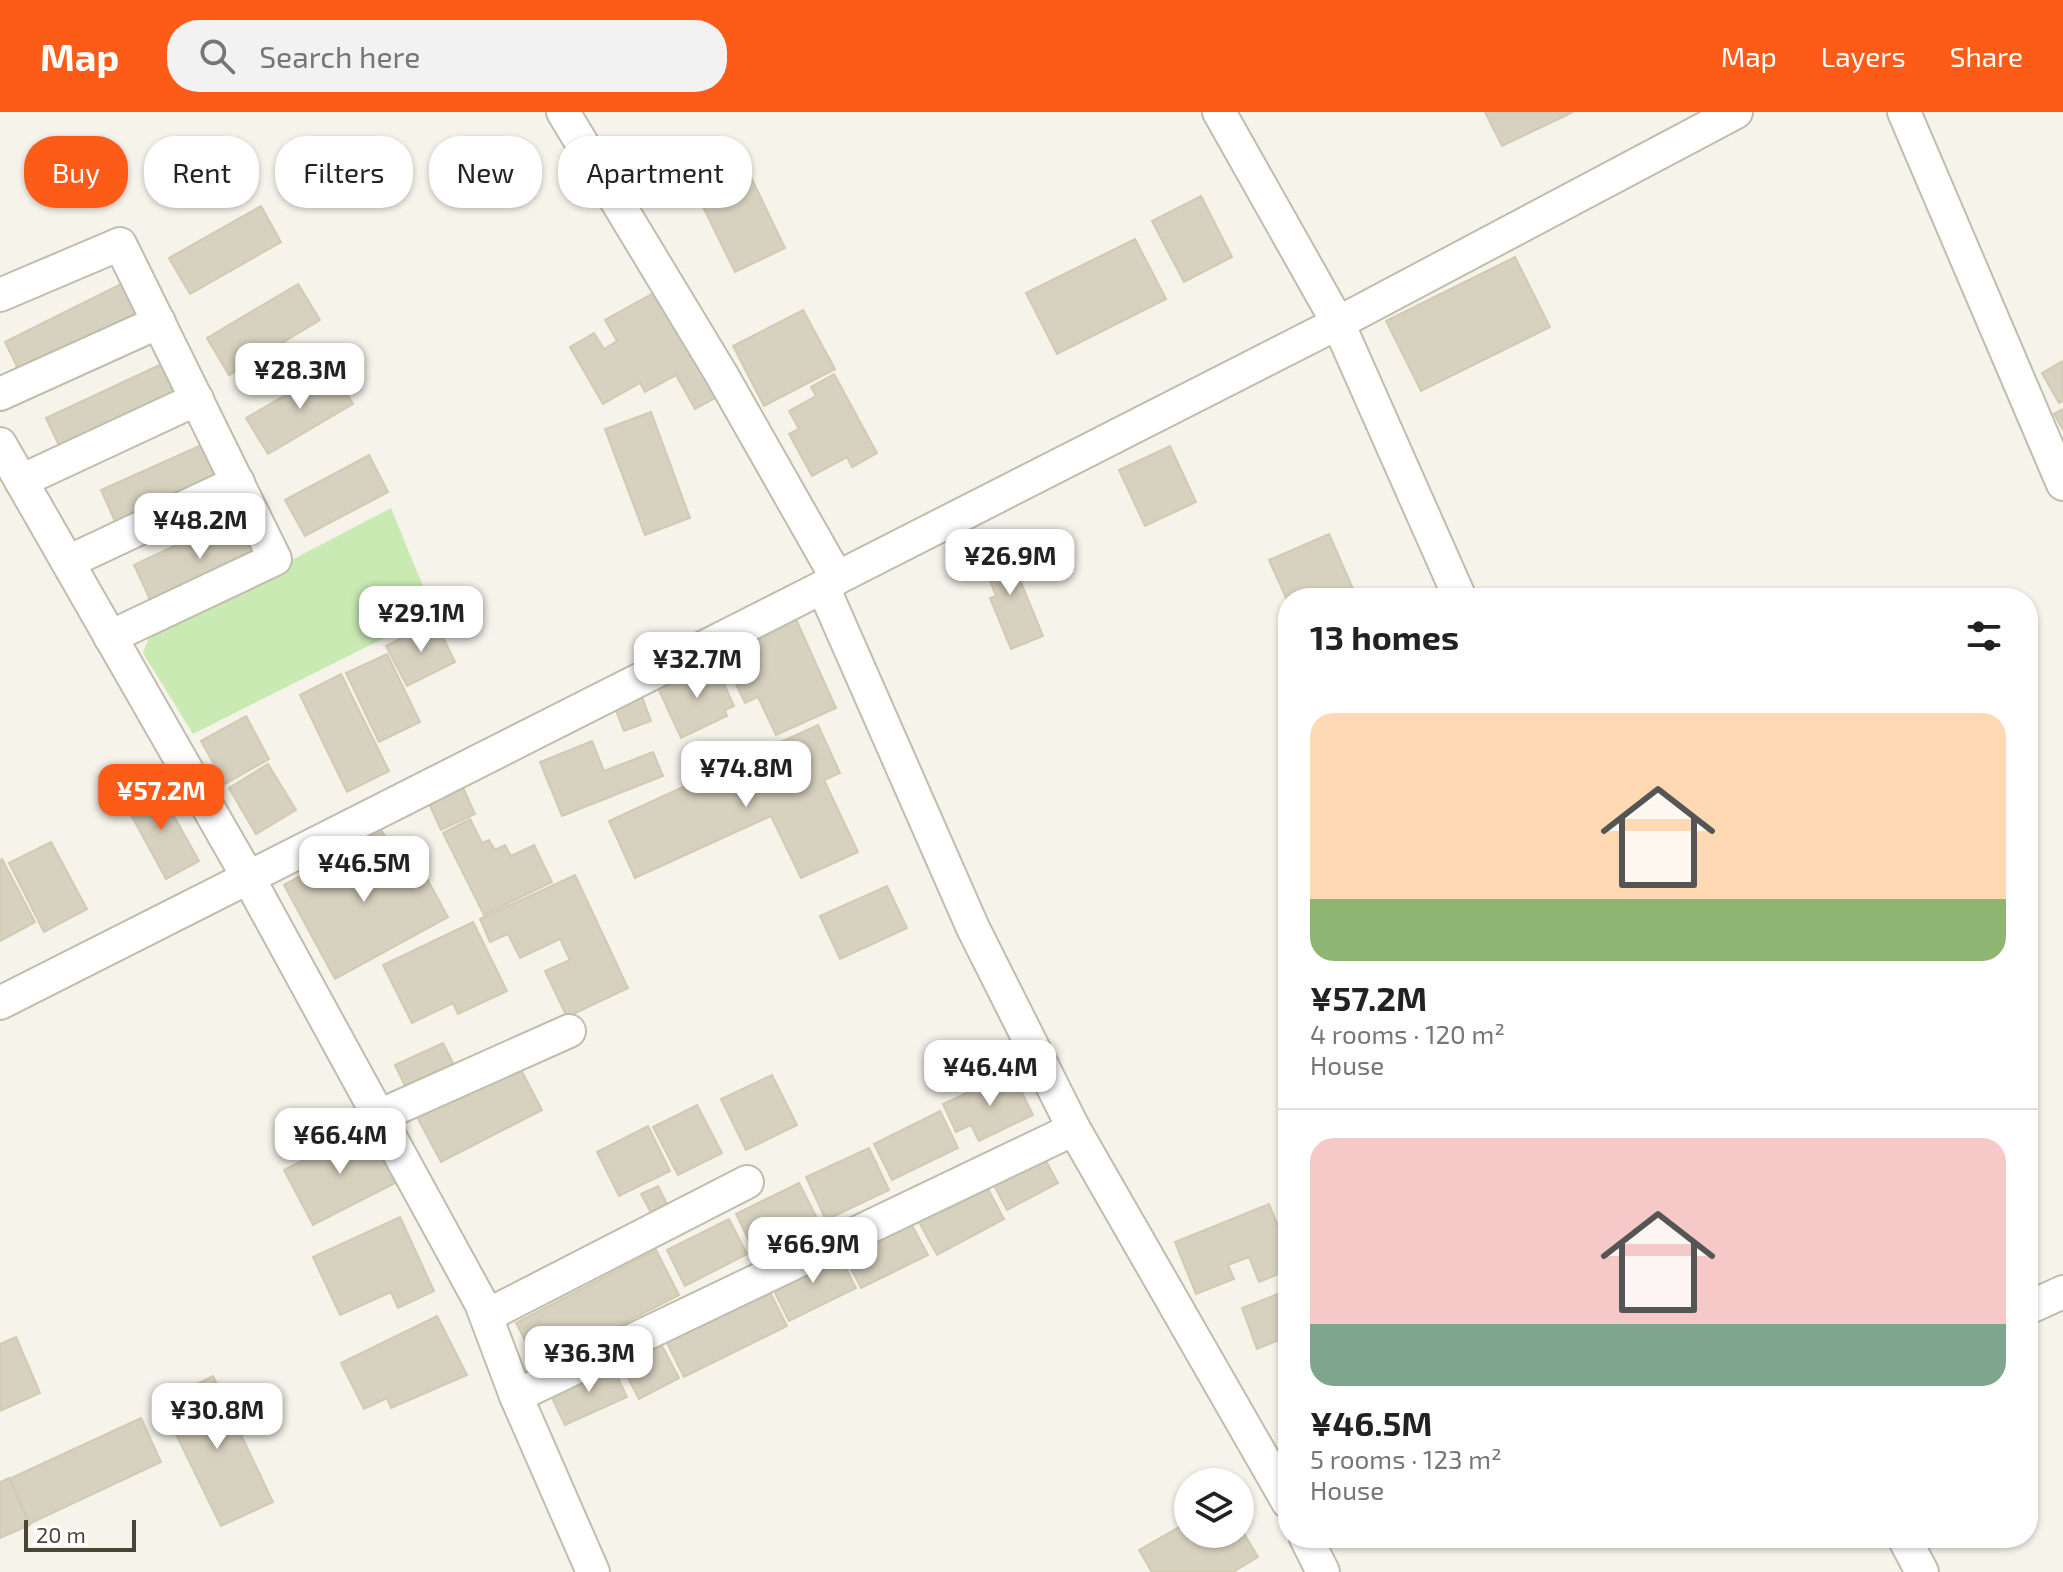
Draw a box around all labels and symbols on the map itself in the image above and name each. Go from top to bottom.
pin: ¥28.3M [235,343,365,411]
pin: ¥48.2M [135,493,265,561]
pin: ¥26.9M [945,529,1075,597]
pin: ¥29.1M [356,586,486,654]
pin: ¥32.7M [632,632,762,700]
pin: ¥74.8M [681,741,811,809]
pin: ¥57.2M [96,764,226,832]
pin: ¥46.5M [299,836,429,904]
pin: ¥46.4M [925,1040,1055,1108]
pin: ¥66.4M [275,1108,405,1176]
pin: ¥66.9M [748,1217,878,1285]
pin: ¥36.3M [524,1326,654,1394]
pin: ¥30.8M [152,1383,282,1451]
scale bar [24,1516,136,1552]

